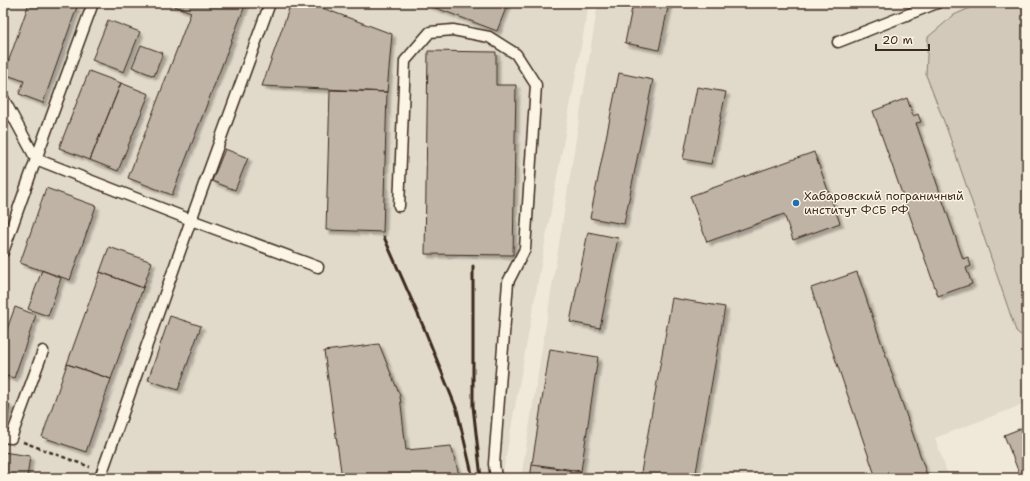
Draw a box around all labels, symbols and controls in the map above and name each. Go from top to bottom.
scale bar [876,26,929,52]
text: 20 m [882,32,913,48]
place label: Хабаровский пограничный институт ФСБ РФ [804,188,964,218]
marker: Хабаровский пограничный институт ФСБ РФ [791,198,801,208]

